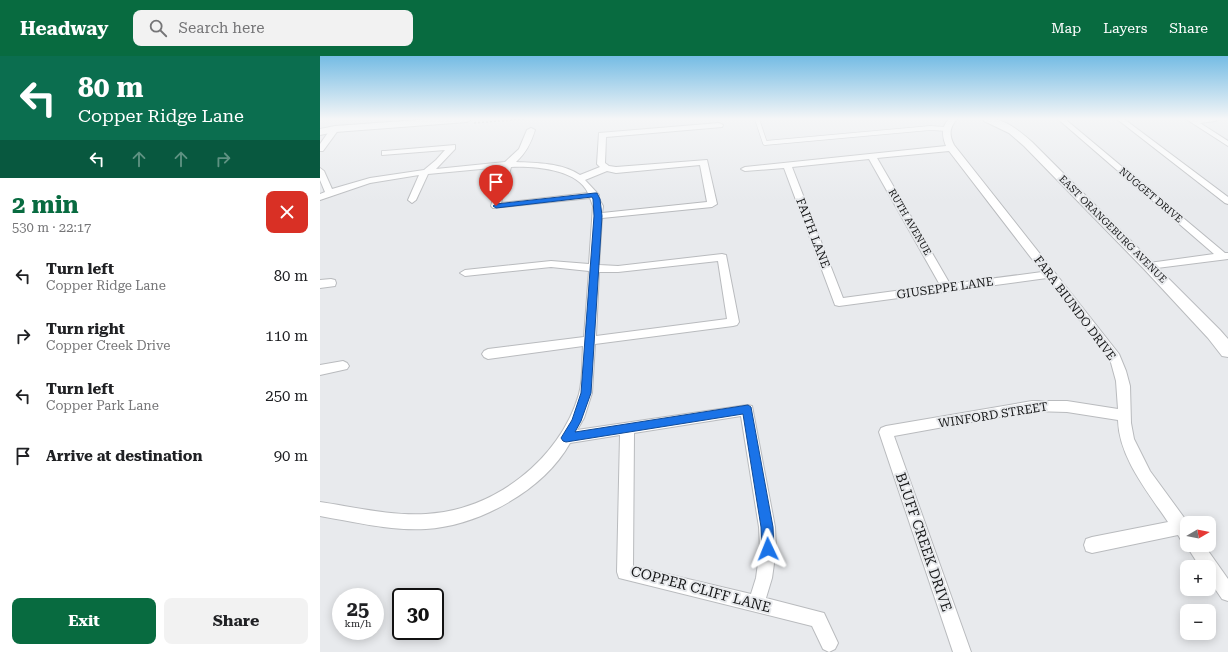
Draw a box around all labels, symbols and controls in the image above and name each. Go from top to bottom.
search box [133,10,413,46]
text: Headway [20,17,109,40]
icon: search [147,17,169,39]
text: Search here [179,19,264,37]
text: Map [1051,20,1081,36]
text: Layers [1103,20,1147,36]
text: Share [1169,20,1208,36]
text: 80 m [78,71,143,104]
icon: left [12,72,64,124]
text: Copper Ridge Lane [78,105,244,126]
icon: left [86,148,108,170]
icon: ahead [128,148,150,170]
icon: ahead [170,148,192,170]
icon: right [212,148,234,170]
pin [479,165,513,206]
street label: NUGGET DRIVE [1117,165,1185,225]
icon: arrive [485,171,507,193]
street label: EAST ORANGEBURG AVENUE [1057,173,1169,285]
street label: RUTH AVENUE [887,187,933,257]
text: 2 min [12,191,79,219]
button: close [266,191,308,233]
street label: FAITH LANE [793,196,833,270]
text: 530 m · 22:17 [12,220,91,235]
street label: FARA BIUNDO DRIVE [1031,253,1119,363]
text: Turn left [46,260,114,278]
icon: left [12,265,34,287]
text: 80 m [274,267,308,285]
street label: GIUSEPPE LANE [896,274,994,302]
text: Copper Ridge Lane [46,278,166,293]
text: Turn right [46,320,125,338]
icon: right [12,325,34,347]
text: 110 m [265,327,308,345]
text: Copper Creek Drive [46,338,170,353]
text: Turn left [46,380,114,398]
icon: left [12,385,34,407]
text: 250 m [265,387,308,405]
text: Copper Park Lane [46,398,159,413]
street label: WINFORD STREET [937,399,1049,431]
icon: arrive [12,445,34,467]
text: Arrive at destination [46,447,202,465]
text: 90 m [274,447,308,465]
street label: BLUFF CREEK DRIVE [893,471,955,613]
north arrow [1180,516,1216,552]
map controls [1180,516,1216,640]
position arrow [747,528,789,570]
button: + [1180,560,1216,596]
street label: COPPER CLIFF LANE [629,563,773,615]
speed limit sign: 30 [392,588,444,640]
text: 25 [347,597,369,621]
button: Exit [12,598,156,644]
button: Share [164,598,308,644]
button: − [1180,604,1216,640]
text: km/h [345,618,371,629]

